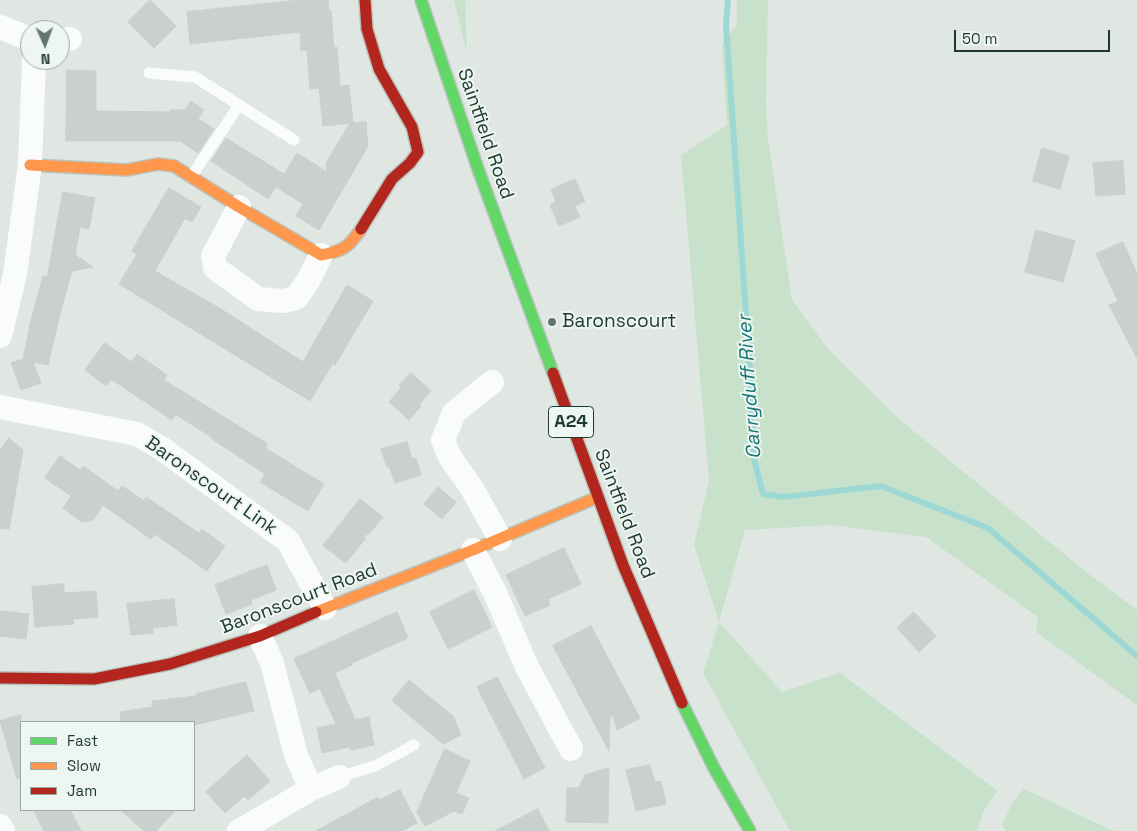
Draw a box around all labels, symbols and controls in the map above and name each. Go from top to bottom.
north arrow [20,20,70,70]
scale bar [957,20,1113,52]
text: 50 m [962,29,997,48]
text: N [40,50,51,68]
street label: Saintfield Road [452,66,518,202]
place label: Baronscourt [562,311,676,333]
water label: Carryduff River [733,314,767,460]
marker: Baronscourt [546,316,558,328]
road number: A24 [548,407,594,438]
street label: Baronscourt Link [141,432,281,540]
street label: Saintfield Road [589,446,659,582]
street label: Baronscourt Road [217,559,381,639]
legend [20,721,195,811]
text: Fast [67,731,98,750]
text: Slow [67,756,101,775]
text: Jam [67,781,97,800]

